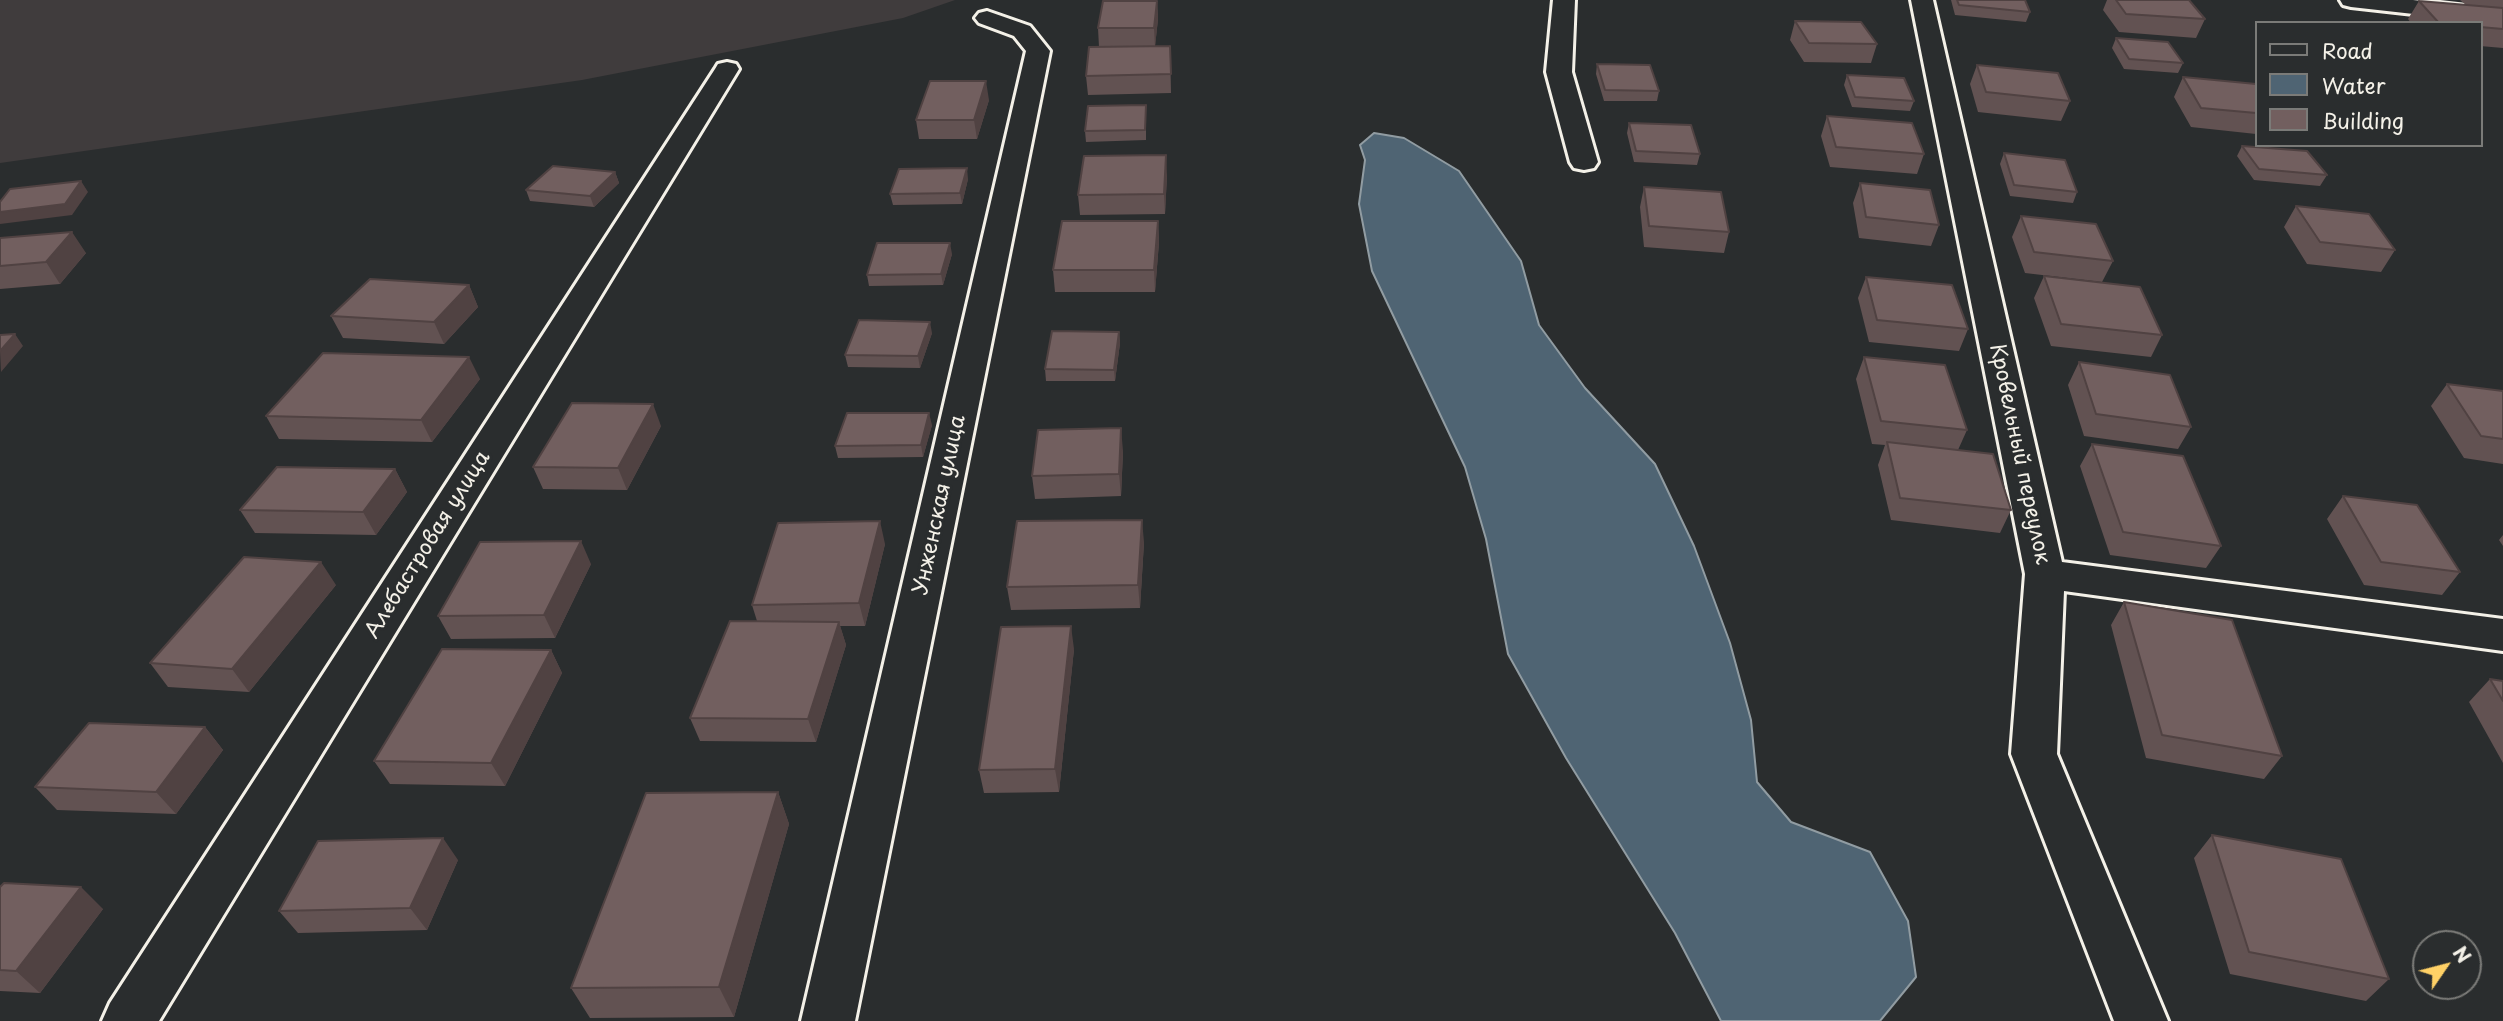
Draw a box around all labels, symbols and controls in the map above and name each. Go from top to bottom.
legend [2254,21,2482,147]
text: Road [2322,34,2373,66]
text: Water [2322,69,2385,101]
text: Building [2322,104,2404,136]
street label: Кровельный переулок [1983,341,2055,567]
street label: Унженская улица [909,413,971,597]
street label: Алебастровая улица [360,447,496,643]
north arrow [2412,930,2482,1000]
text: N [2447,940,2478,968]

